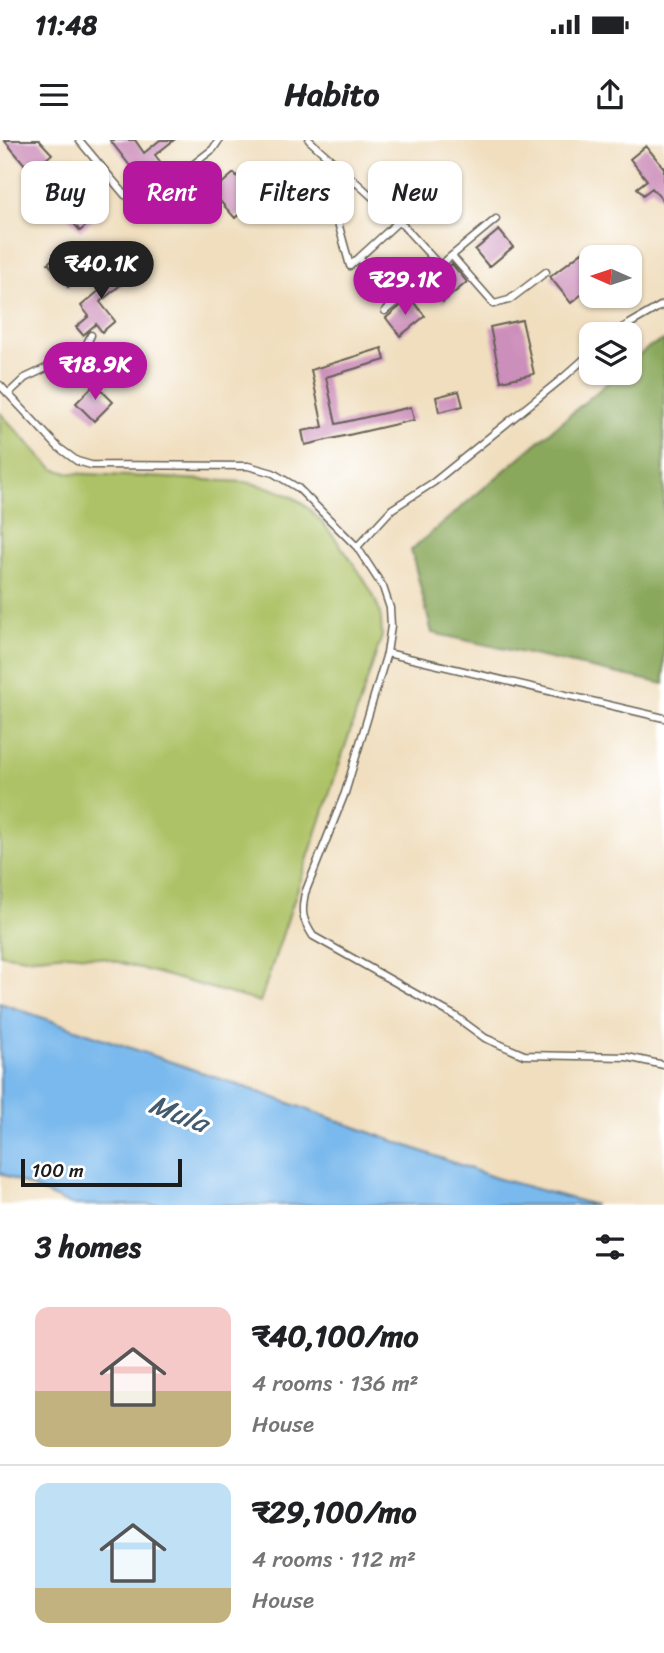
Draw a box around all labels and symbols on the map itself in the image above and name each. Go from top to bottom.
pin: ₹40.1K [44,242,158,301]
north arrow [579,245,642,308]
pin: ₹29.1K [348,258,462,317]
pin: ₹18.9K [38,342,152,402]
water label: Mula [142,1080,219,1148]
scale bar [21,1156,182,1188]

